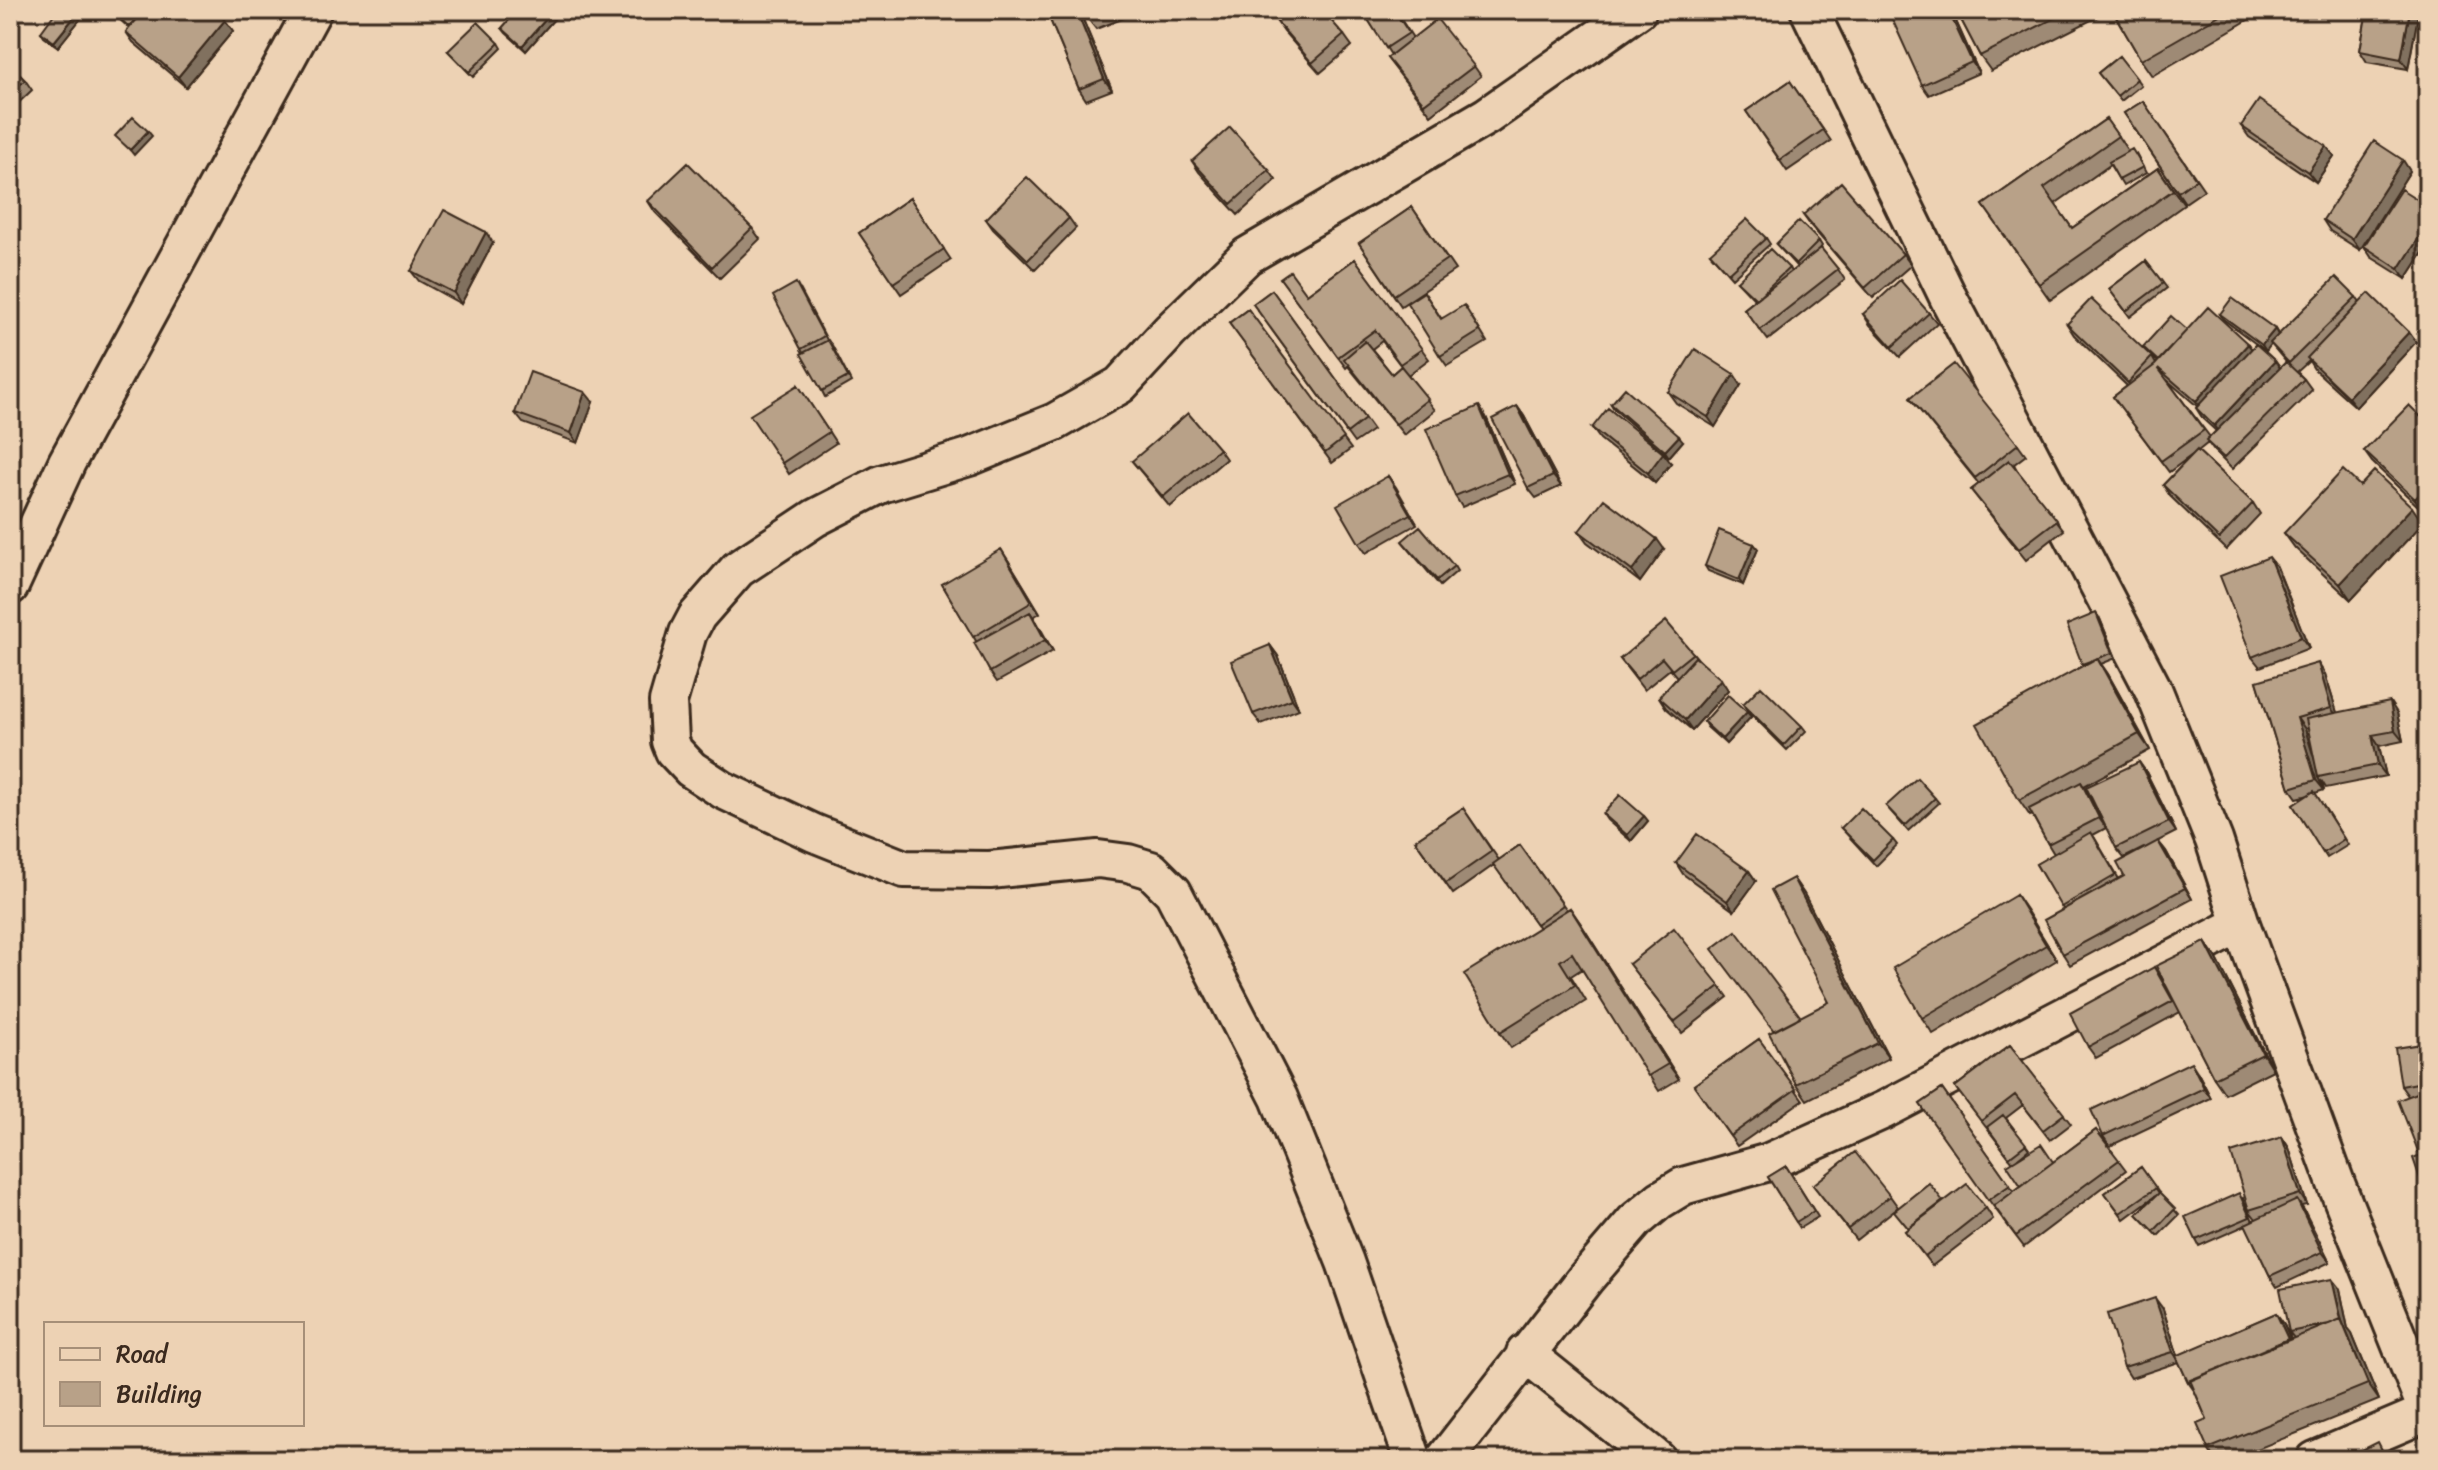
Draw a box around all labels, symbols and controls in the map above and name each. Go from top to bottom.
legend [44,1322,304,1426]
text: Road [116,1333,170,1375]
text: Building [116,1373,202,1415]

